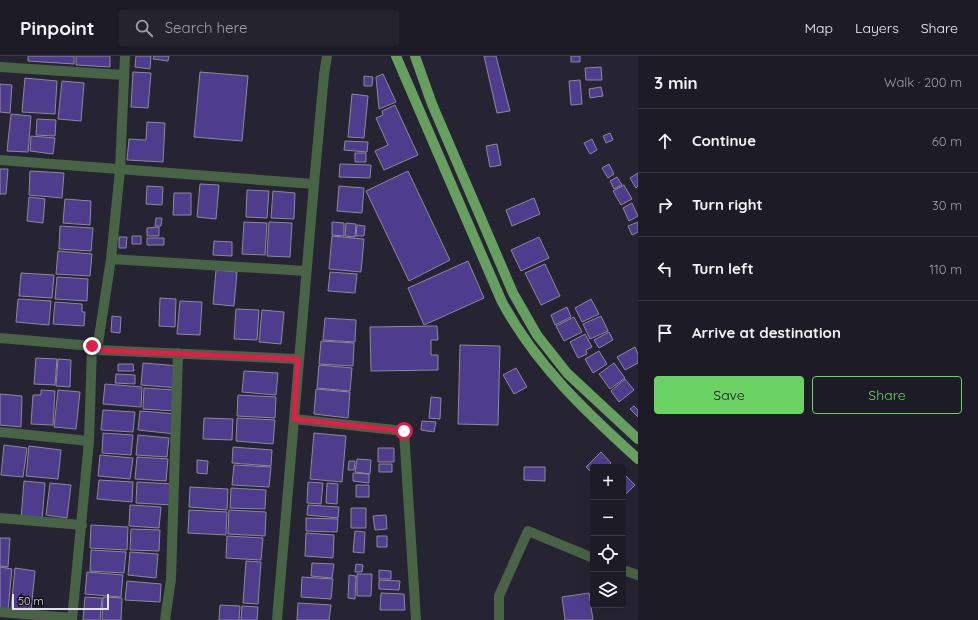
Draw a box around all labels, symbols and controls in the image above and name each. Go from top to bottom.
search box [119,10,399,46]
text: Pinpoint [20,16,95,40]
icon: search [133,17,155,39]
text: Search here [165,18,247,37]
text: Map [804,19,833,37]
text: Layers [855,19,899,37]
text: Share [921,19,958,37]
text: 3 min [654,72,698,93]
text: Walk · 200 m [884,74,962,90]
icon: ahead [654,130,676,152]
text: Continue [692,131,756,150]
text: 60 m [932,133,962,149]
icon: right [654,194,676,216]
text: Turn right [692,195,763,214]
text: 30 m [932,197,962,213]
icon: left [654,258,676,280]
text: Turn left [692,259,754,278]
text: 110 m [929,261,962,277]
icon: arrive [654,322,676,344]
text: Arrive at destination [692,323,841,342]
route end [83,337,101,355]
button: Save [654,376,804,414]
button: Share [812,376,962,414]
route start [395,422,413,440]
map controls [590,464,626,608]
button: + [590,464,626,500]
button: − [590,500,626,536]
button: locate [590,536,626,572]
button: layers [590,572,626,608]
scale bar [12,592,109,611]
text: 50 m [18,594,44,608]

